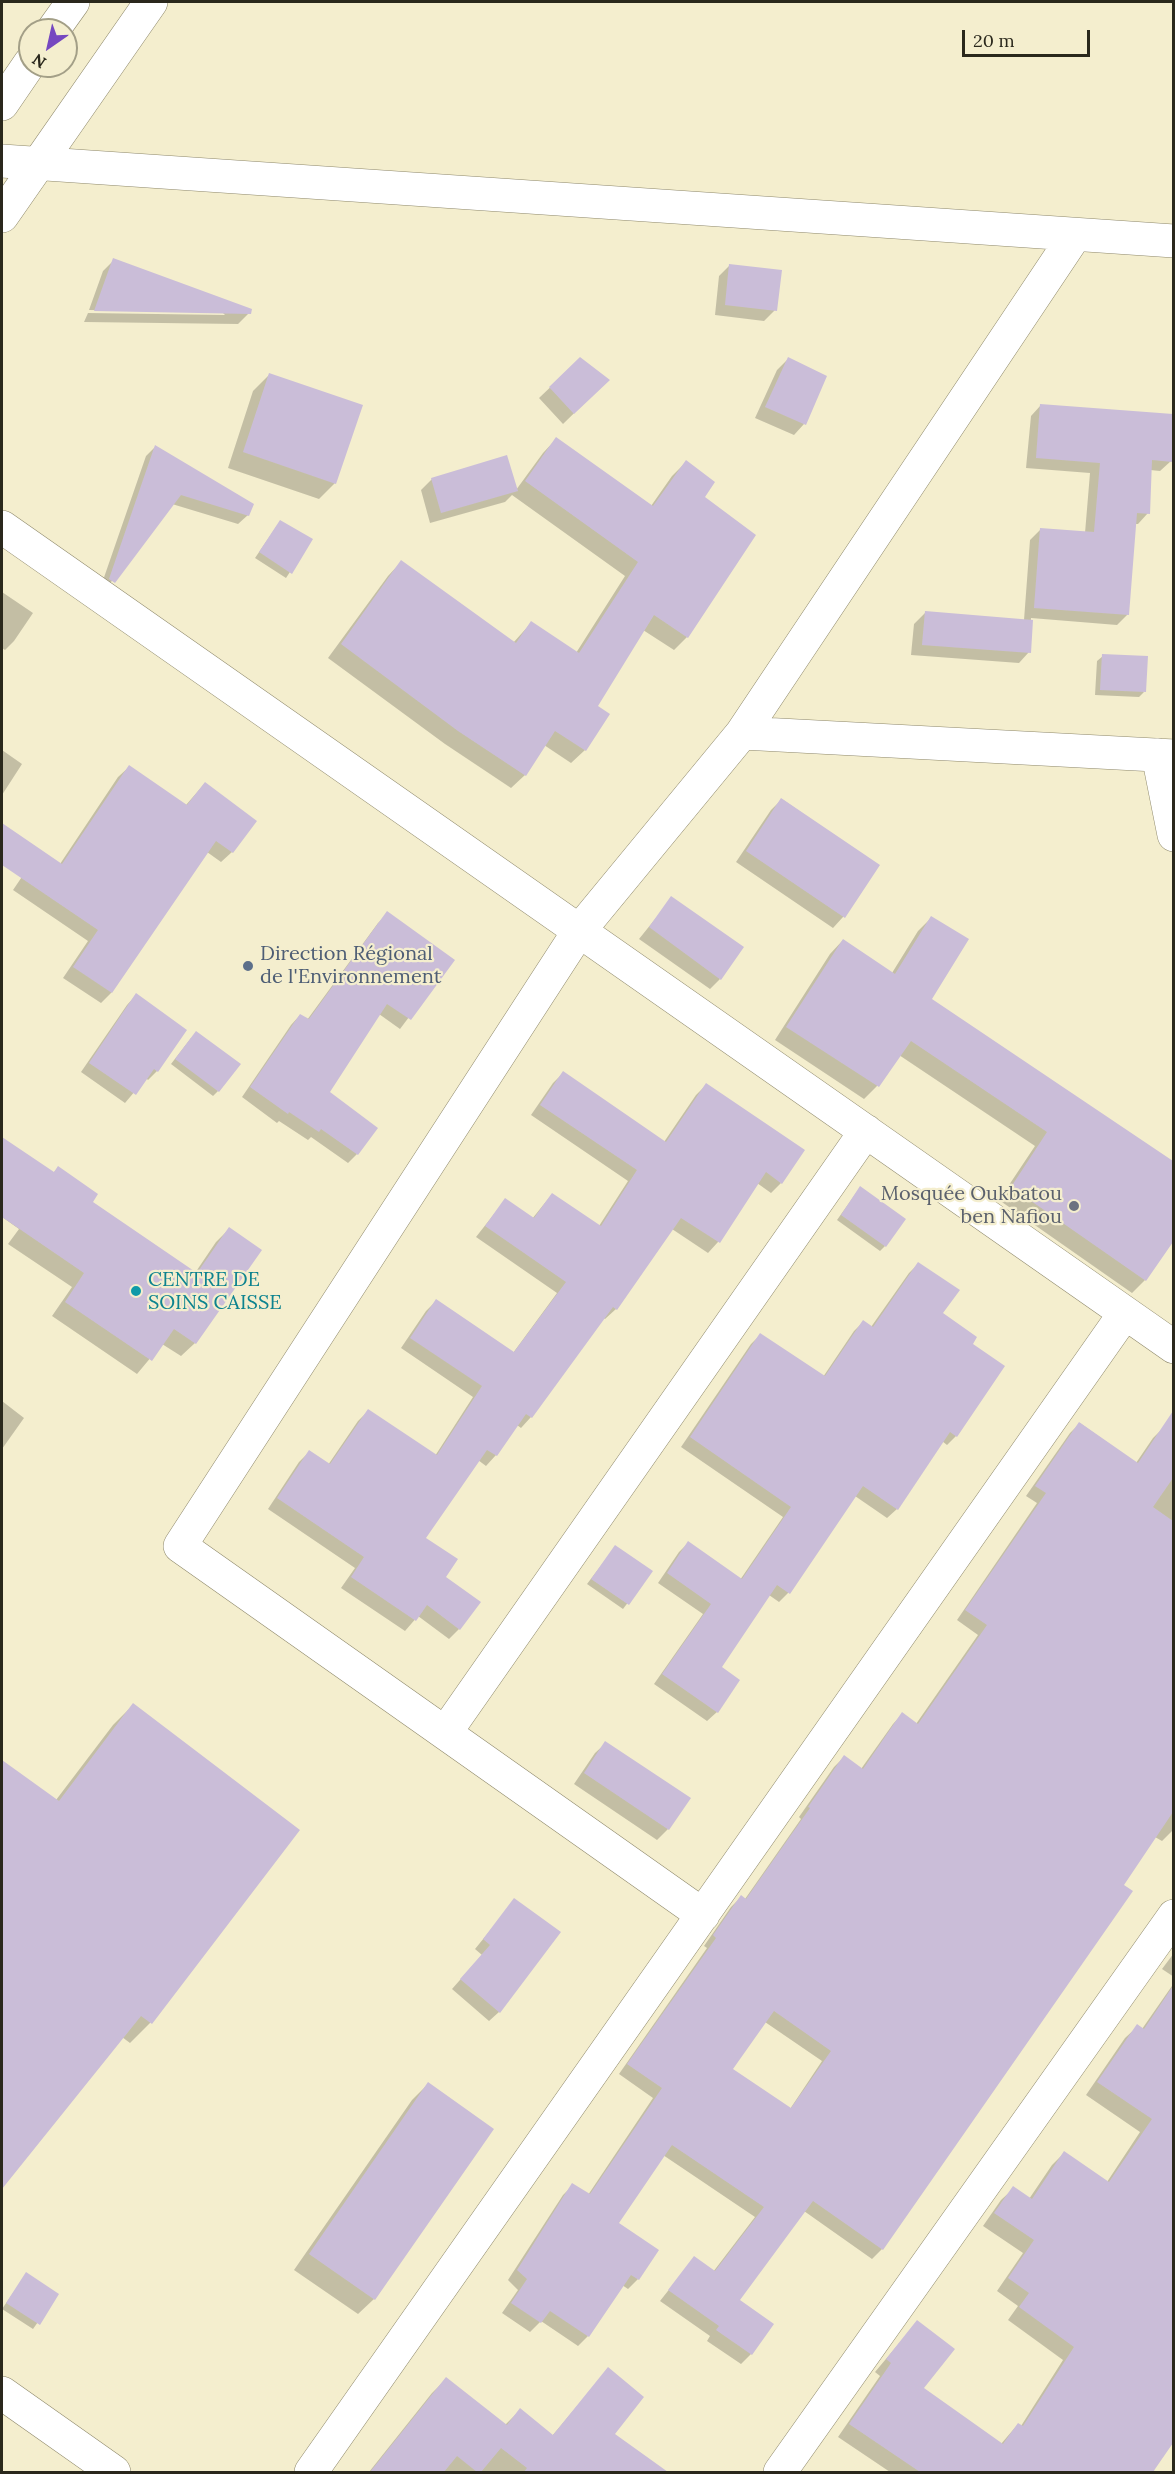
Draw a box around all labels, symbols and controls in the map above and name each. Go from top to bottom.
north arrow [18,18,78,78]
scale bar [965,18,1092,56]
text: 20 m [973,29,1015,52]
text: N [28,50,50,73]
place label: Direction Régional de l'Environnement [260,942,441,989]
marker: Direction Régional de l'Environnement [241,959,255,973]
place label: Mosquée Oukbatou ben Nafiou [881,1182,1062,1229]
marker: Mosquée Oukbatou ben Nafiou [1067,1199,1081,1213]
place label: CENTRE DE SOINS CAISSE [148,1268,282,1315]
marker: CENTRE DE SOINS CAISSE [129,1284,143,1298]

